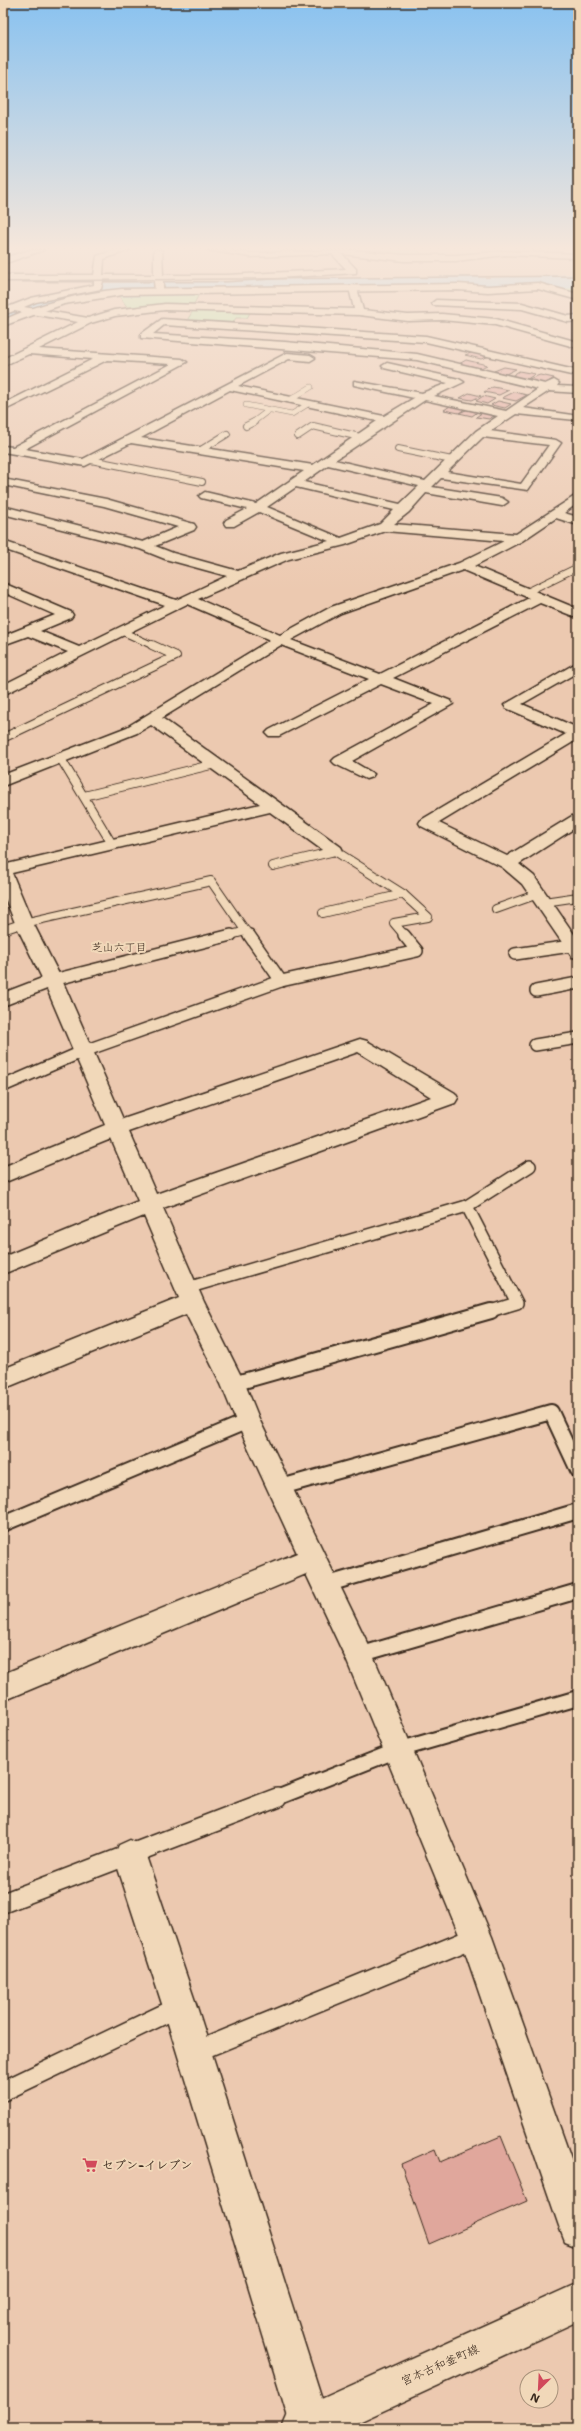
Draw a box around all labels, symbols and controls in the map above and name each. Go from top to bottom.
district label: 芝山六丁目 [92,940,147,955]
supermarket icon: セブン-イレブン [81,2156,99,2174]
place label: セブン-イレブン [102,2157,192,2173]
street label: 宮本古和釜町線 [398,2341,482,2389]
north arrow [519,2369,559,2409]
text: N [528,2389,542,2406]

